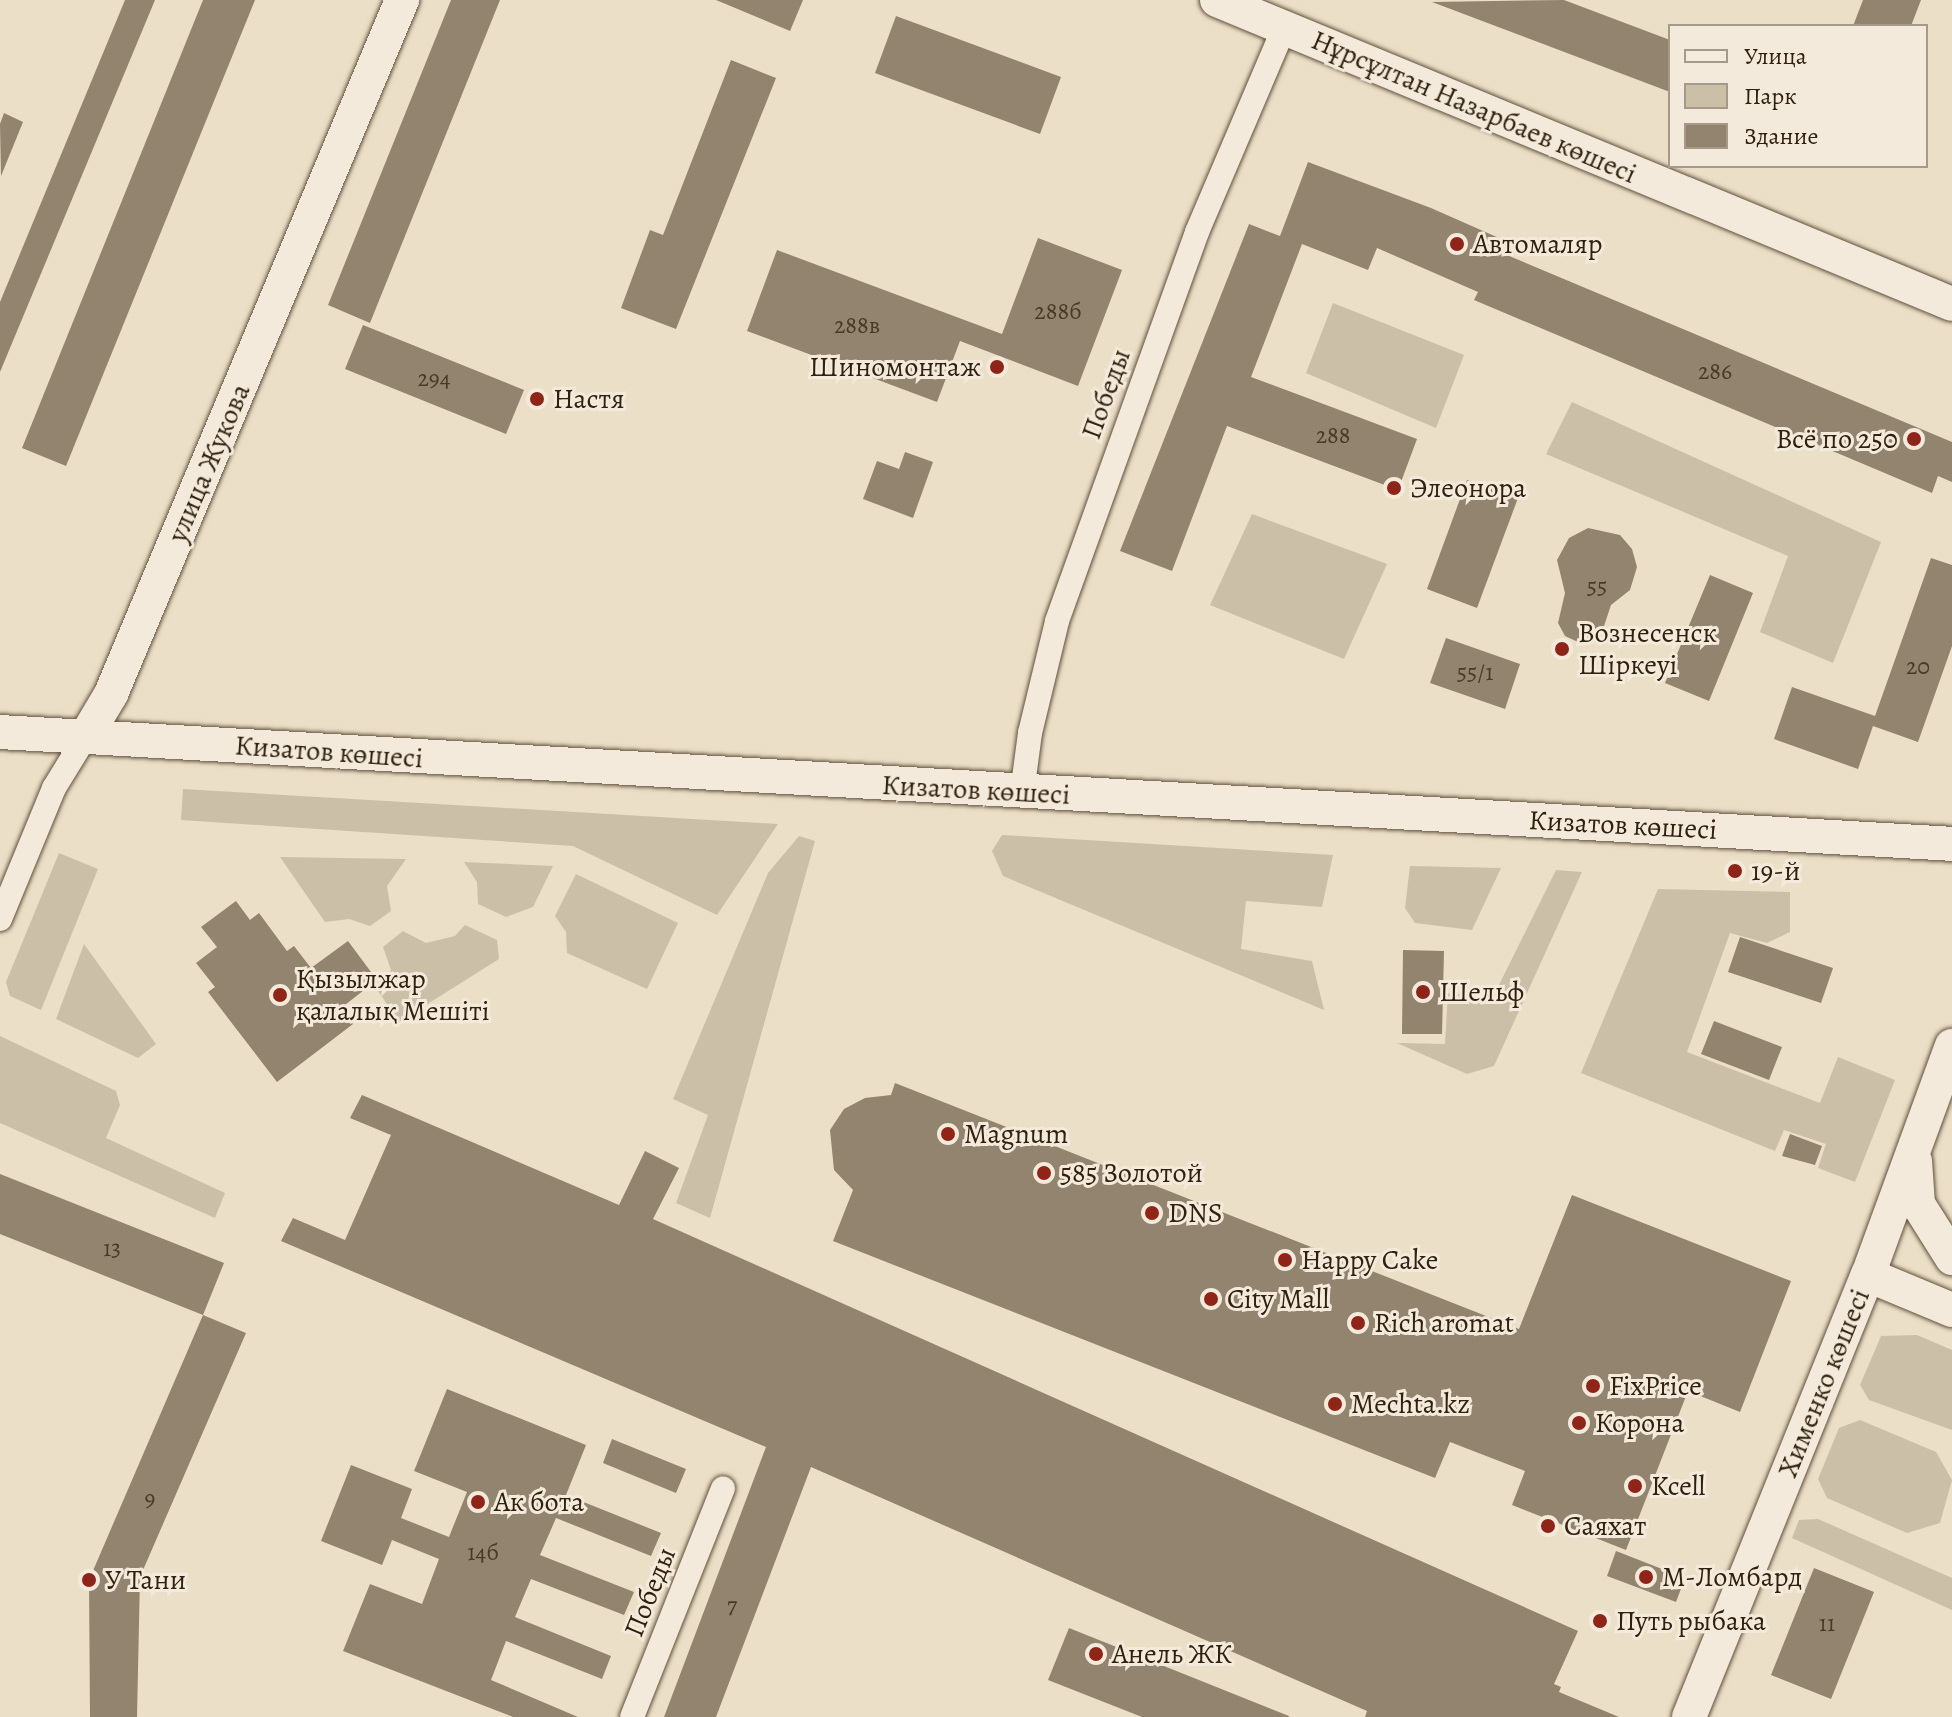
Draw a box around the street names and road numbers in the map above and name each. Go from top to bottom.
street label: Нұрсұлтан Назарбаев көшесі [1306,23,1642,191]
street label: Победы [1074,344,1138,444]
street label: улица Жукова [161,379,257,547]
street label: Кизатов көшесі [234,729,424,775]
street label: Кизатов көшесі [881,768,1071,812]
street label: Кизатов көшесі [1528,803,1718,847]
street label: Хименко көшесі [1771,1284,1877,1482]
street label: Победы [617,1542,683,1642]

